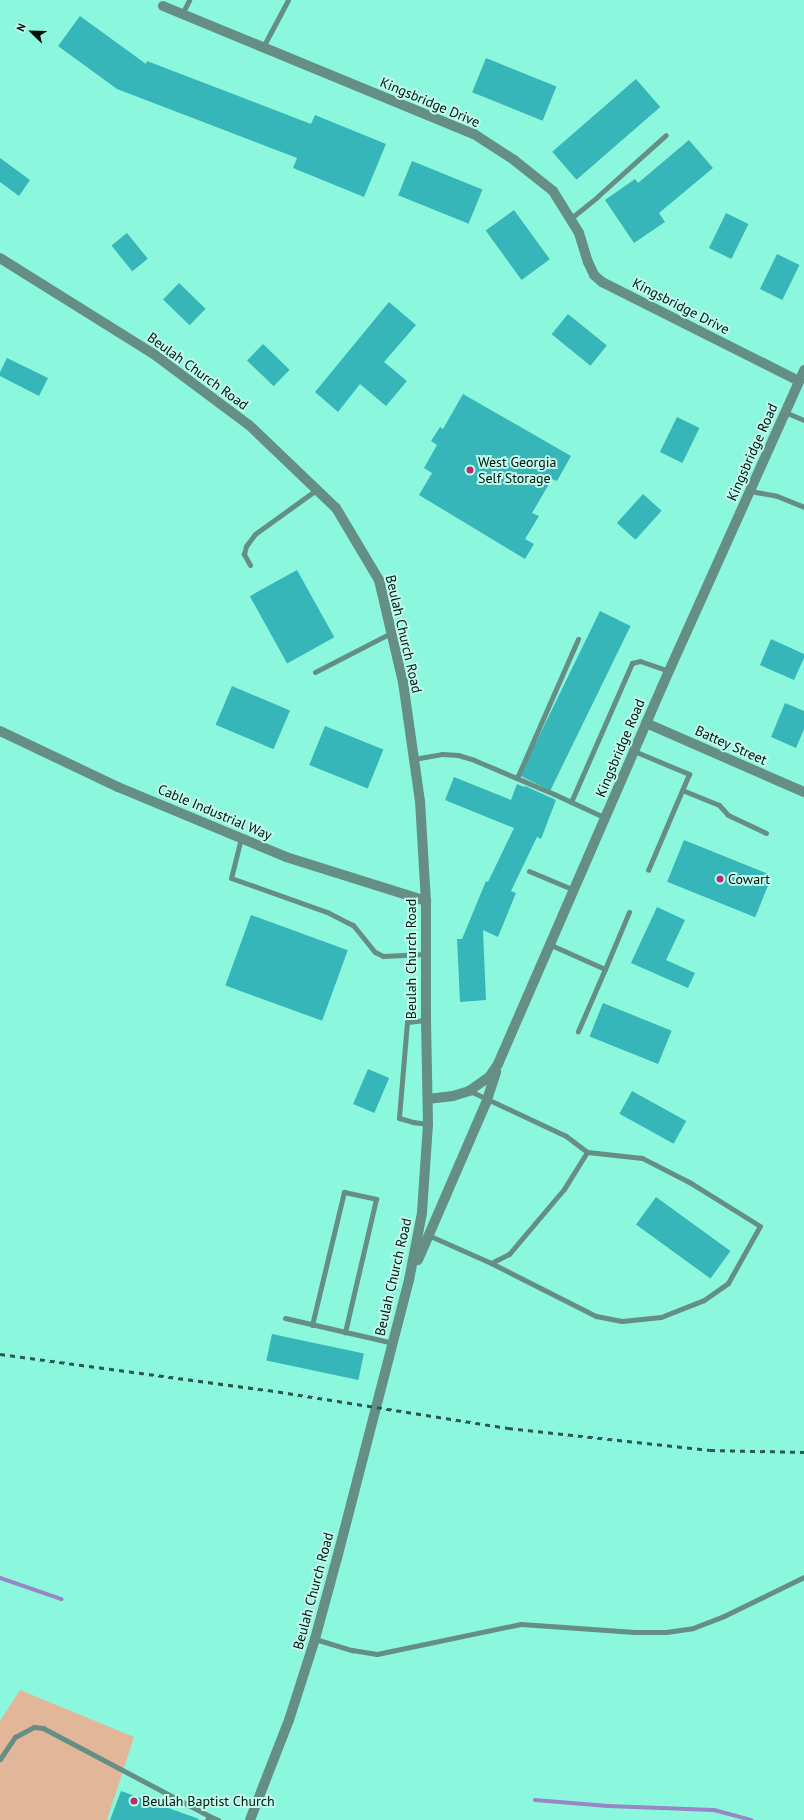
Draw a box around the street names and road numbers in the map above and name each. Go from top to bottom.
street label: Kingsbridge Drive [378,73,482,131]
street label: Kingsbridge Drive [630,274,732,338]
street label: Beulah Church Road [144,329,252,413]
street label: Kingsbridge Road [723,401,781,503]
street label: Beulah Church Road [382,573,426,695]
street label: Kingsbridge Road [592,696,648,800]
street label: Battey Street [692,722,770,768]
street label: Cable Industrial Way [155,780,275,844]
street label: Beulah Church Road [403,899,419,1019]
street label: Beulah Church Road [371,1216,415,1338]
street label: Beulah Church Road [289,1531,337,1651]

